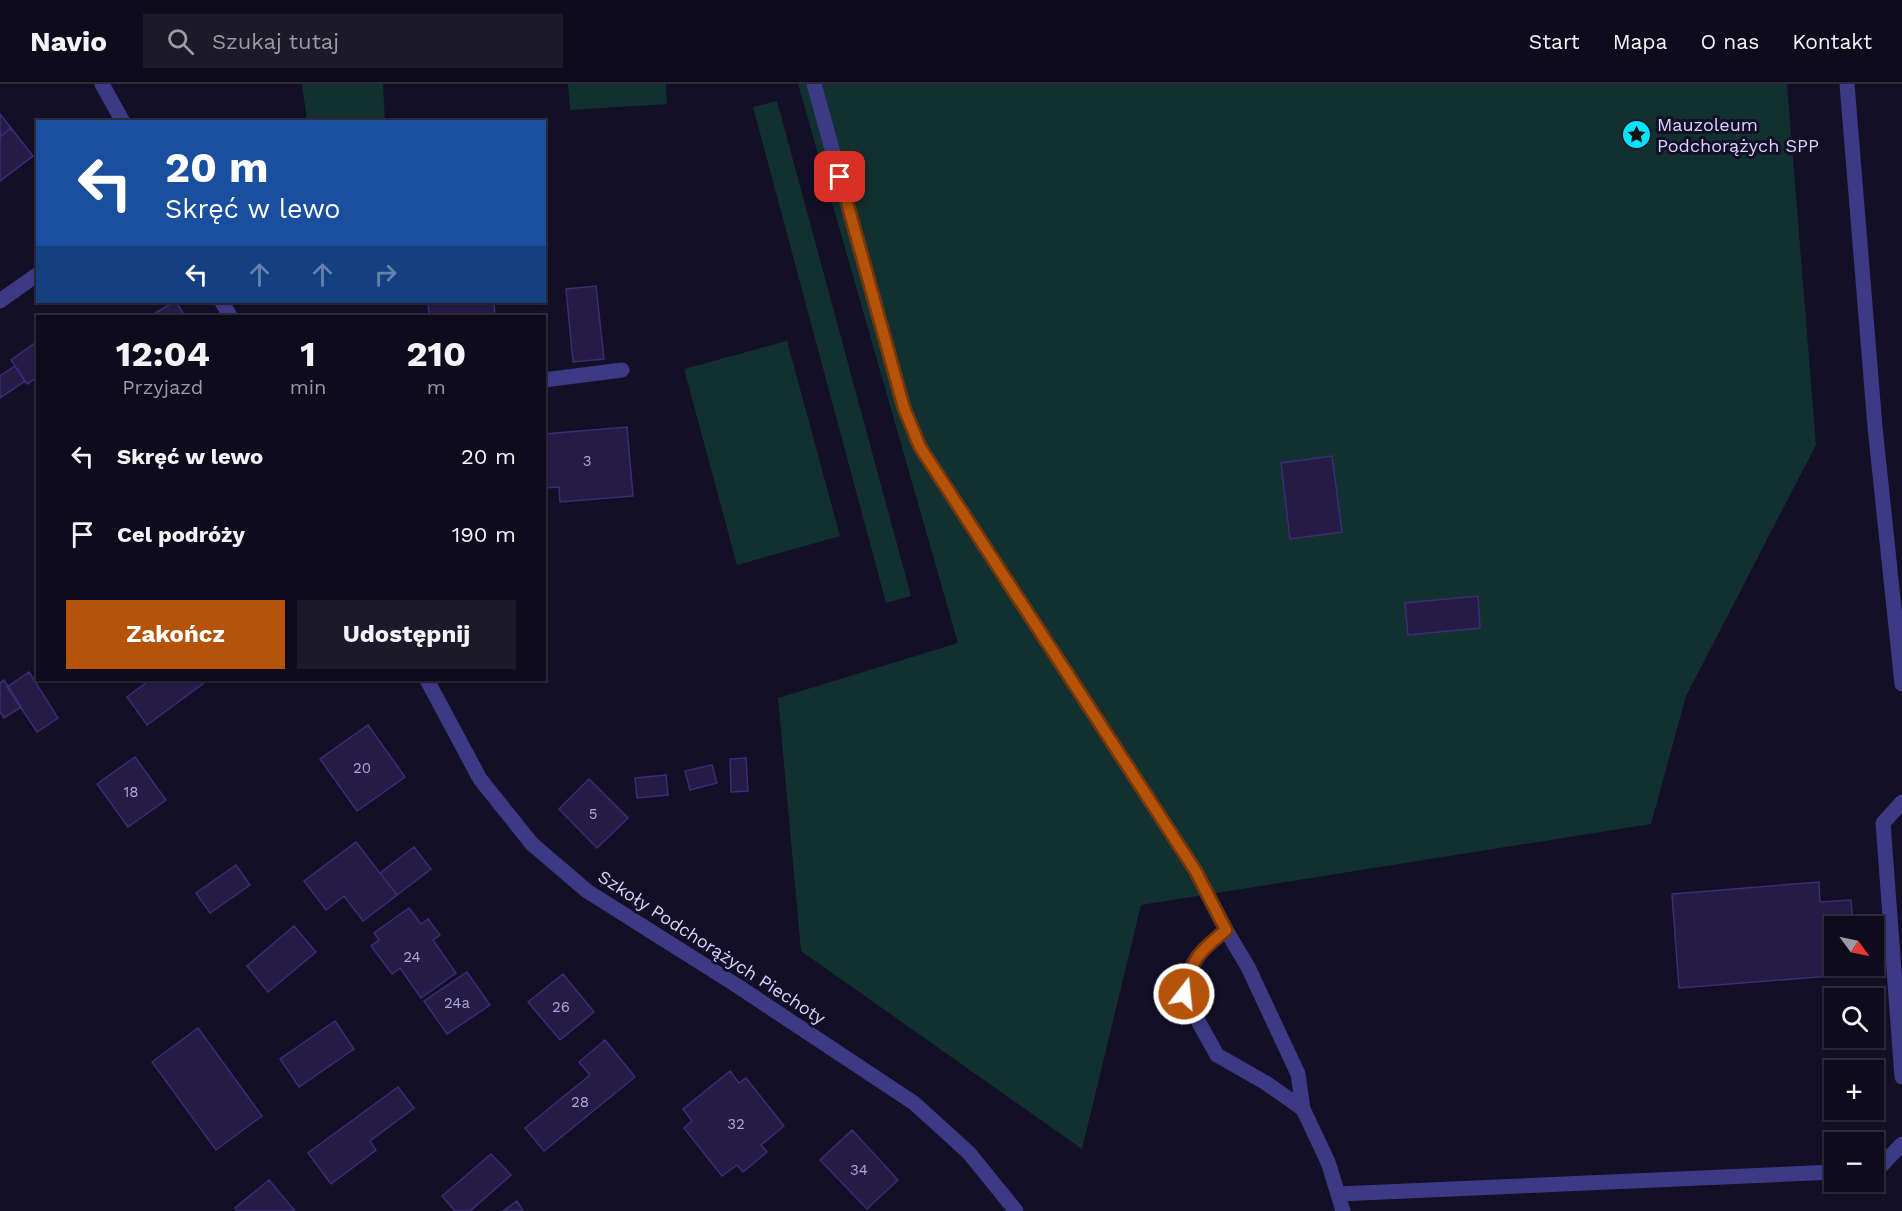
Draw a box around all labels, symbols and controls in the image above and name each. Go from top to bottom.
search box [143,14,563,68]
text: Navio [30,25,107,58]
icon: search [164,25,197,58]
text: Szukaj tutaj [212,29,339,54]
text: Start [1529,29,1580,54]
text: Mapa [1613,29,1667,54]
text: O nas [1700,29,1759,54]
text: Kontakt [1792,29,1872,54]
place label: Mauzoleum Podchorążych SPP [1657,114,1819,156]
place icon: Mauzoleum Podchorążych SPP [1620,118,1652,150]
text: 20 m [165,143,269,192]
icon: left [66,144,144,222]
pin [814,151,865,202]
icon: arrive [823,160,856,193]
text: Skręć w lewo [165,193,341,225]
icon: left [180,258,213,291]
icon: ahead [243,258,276,291]
icon: ahead [306,258,339,291]
icon: right [369,258,402,291]
text: 12:04 [116,333,210,375]
text: 1 [300,333,316,375]
text: 210 [406,333,466,375]
text: Przyjazd [122,375,203,399]
text: min [290,375,326,399]
text: m [427,375,446,399]
icon: left [66,440,99,473]
text: Skręć w lewo [117,444,263,469]
text: 20 m [461,444,516,469]
house number: 3 [583,452,591,470]
icon: arrive [66,518,99,551]
text: Cel podróży [117,522,245,547]
text: 190 m [452,522,516,547]
button: Zakończ [66,600,285,669]
button: Udostępnij [297,600,516,669]
house number: 20 [353,759,371,777]
house number: 18 [123,783,139,801]
house number: 5 [589,805,597,823]
street label: Szkoły Podchorążych Piechoty [594,866,830,1029]
north arrow [1824,916,1884,976]
map controls [1824,916,1884,1192]
house number: 24 [403,948,421,966]
position arrow [1152,962,1216,1026]
button: search [1824,988,1884,1048]
house number: 24a [444,994,470,1012]
house number: 26 [552,998,570,1016]
button: + [1824,1060,1884,1120]
house number: 28 [571,1093,589,1111]
house number: 32 [727,1115,745,1133]
button: − [1824,1132,1884,1192]
house number: 34 [850,1161,868,1179]

